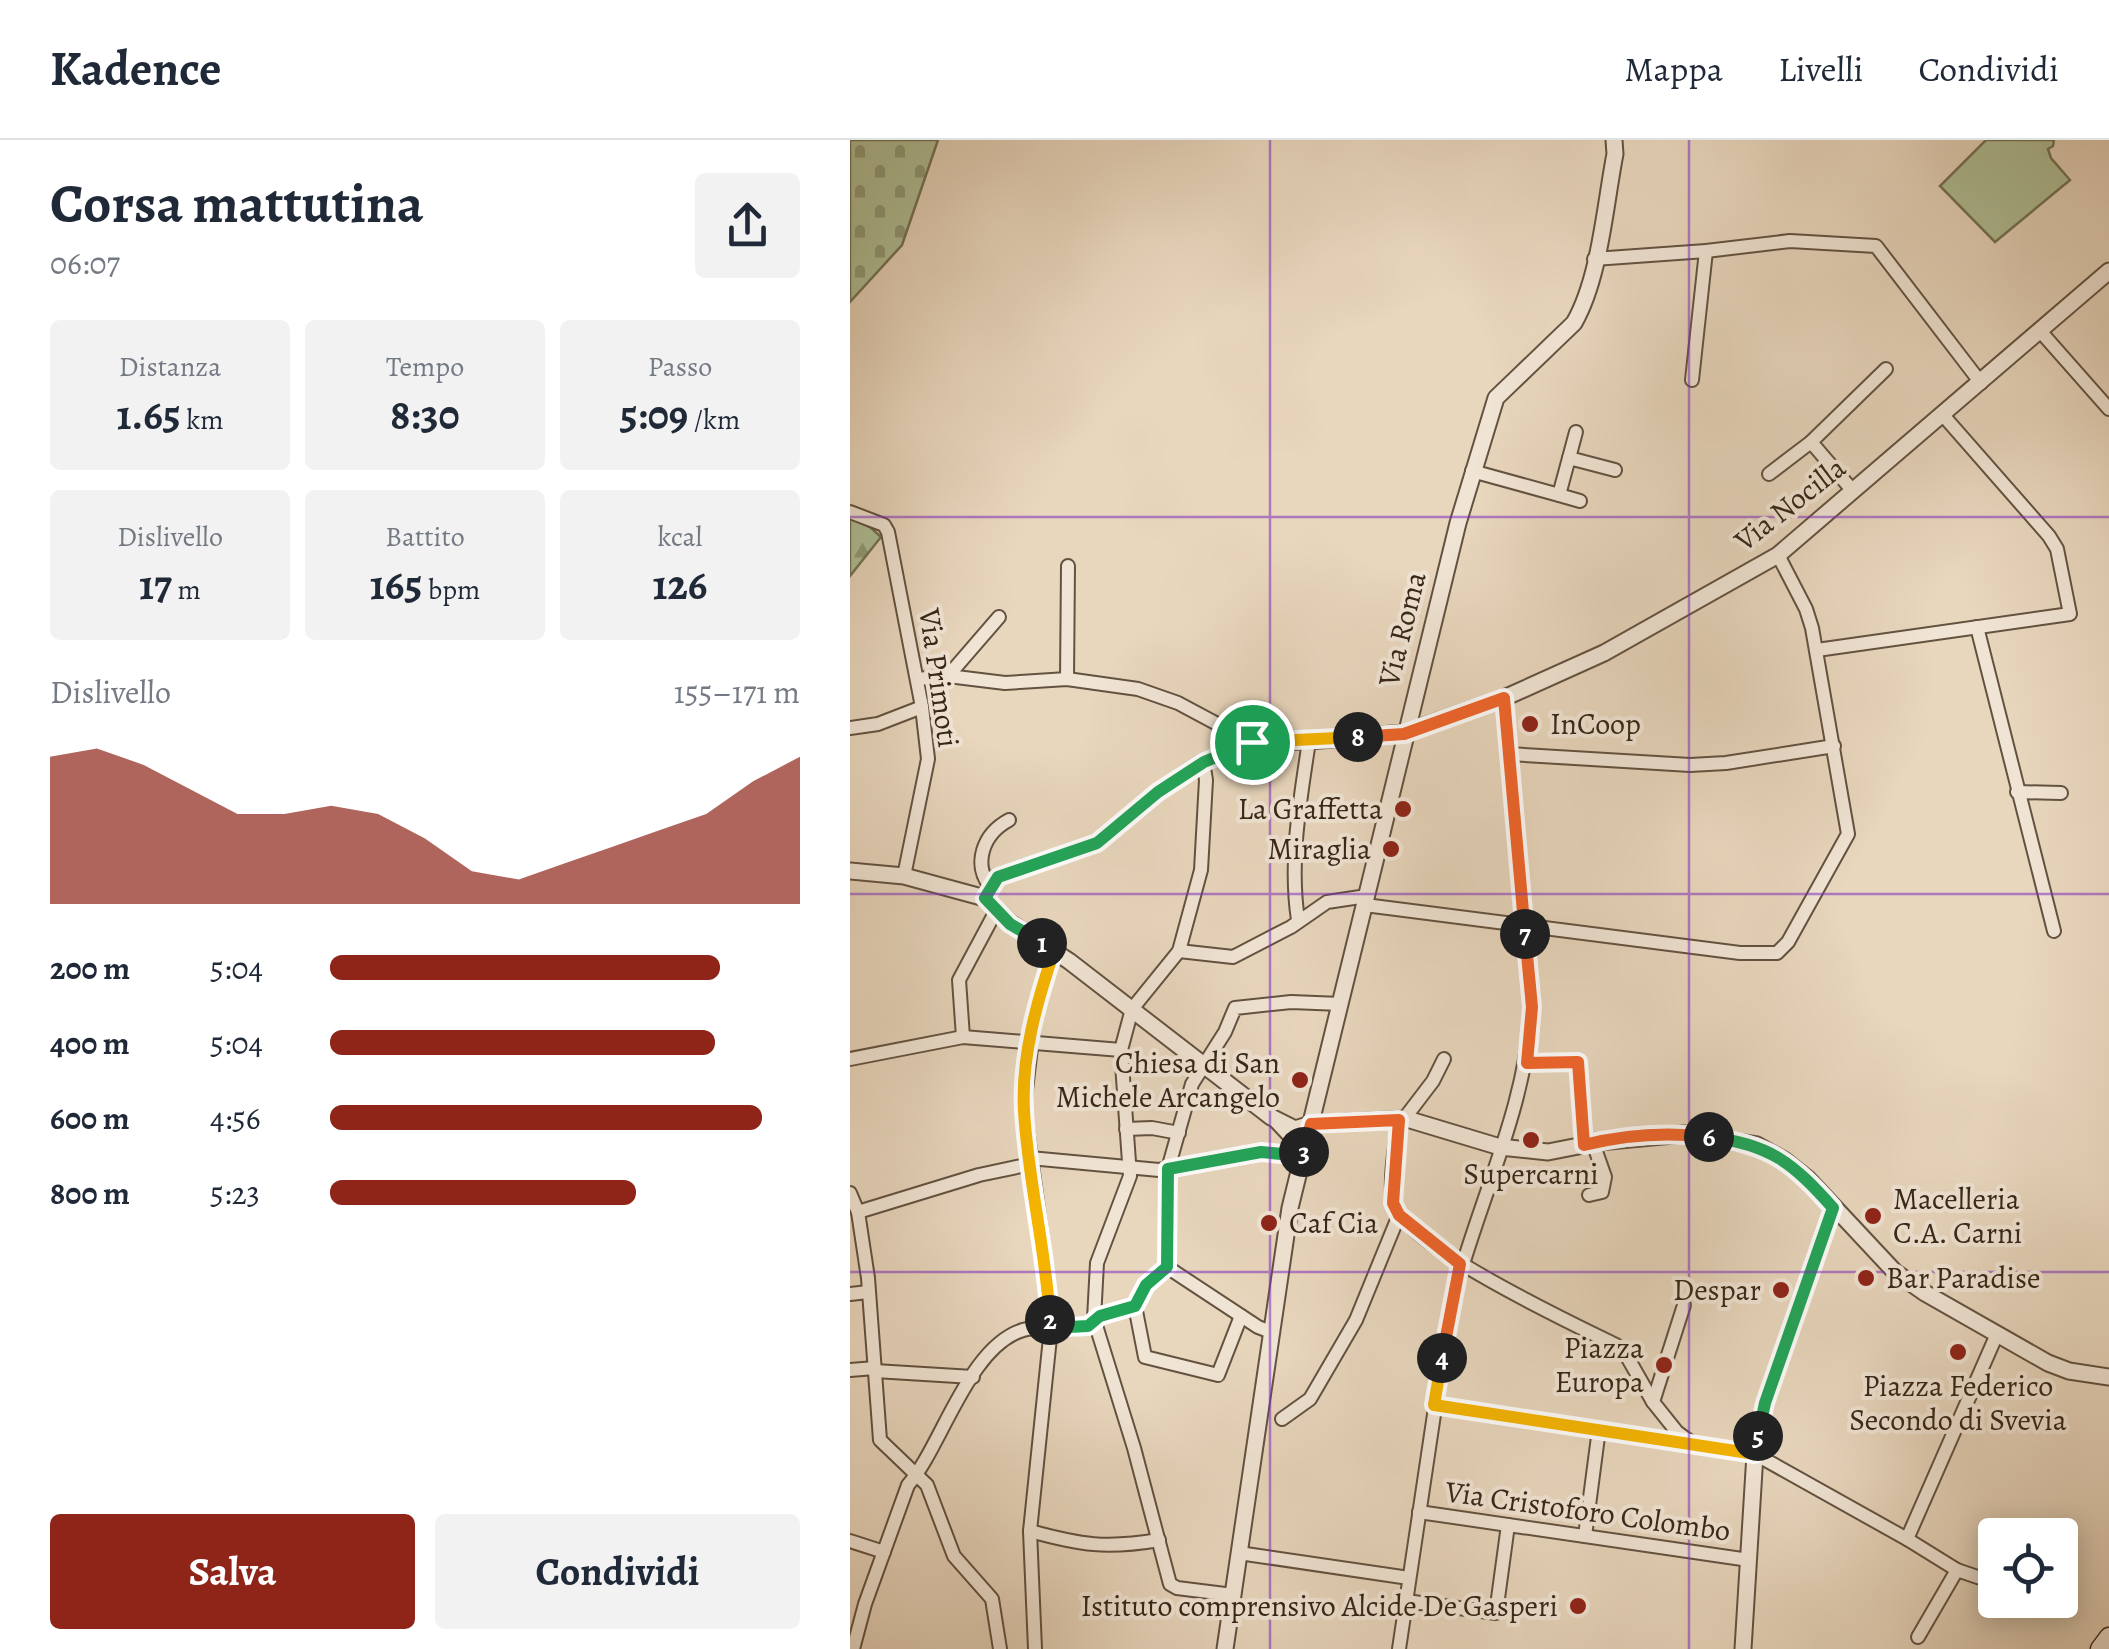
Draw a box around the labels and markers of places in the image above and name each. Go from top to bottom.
pin [1210,700,1295,785]
place label: InCoop [1550,704,1641,744]
pin: 8 [1333,712,1383,762]
marker: InCoop [1519,713,1541,735]
place label: La Graffetta [1238,789,1383,829]
marker: La Graffetta [1392,798,1414,820]
place label: Miraglia [1267,829,1371,869]
marker: Miraglia [1380,838,1402,860]
pin: 7 [1500,909,1550,959]
pin: 1 [1017,918,1067,968]
place label: Chiesa di San Michele Arcangelo [1056,1043,1280,1117]
marker: Chiesa di San Michele Arcangelo [1289,1069,1311,1091]
pin: 6 [1684,1112,1734,1162]
pin: 3 [1279,1127,1329,1177]
marker: Supercarni [1520,1129,1542,1151]
place label: Supercarni [1463,1154,1599,1194]
place label: Macelleria C.A. Carni [1893,1179,2022,1253]
place label: Caf Cia [1289,1203,1378,1243]
marker: Macelleria C.A. Carni [1862,1205,1884,1227]
marker: Caf Cia [1258,1212,1280,1234]
place label: Bar Paradise [1886,1258,2040,1298]
marker: Bar Paradise [1855,1267,1877,1289]
place label: Despar [1673,1270,1761,1310]
marker: Despar [1770,1279,1792,1301]
pin: 2 [1025,1295,1075,1345]
place label: Piazza Europa [1555,1328,1644,1402]
pin: 4 [1417,1333,1467,1383]
marker: Piazza Federico Secondo di Svevia [1947,1341,1969,1363]
marker: Piazza Europa [1653,1354,1675,1376]
place label: Piazza Federico Secondo di Svevia [1849,1366,2067,1440]
pin: 5 [1733,1411,1783,1461]
place label: Istituto comprensivo Alcide De Gasperi [1081,1586,1558,1626]
marker: Istituto comprensivo Alcide De Gasperi [1567,1595,1589,1617]

